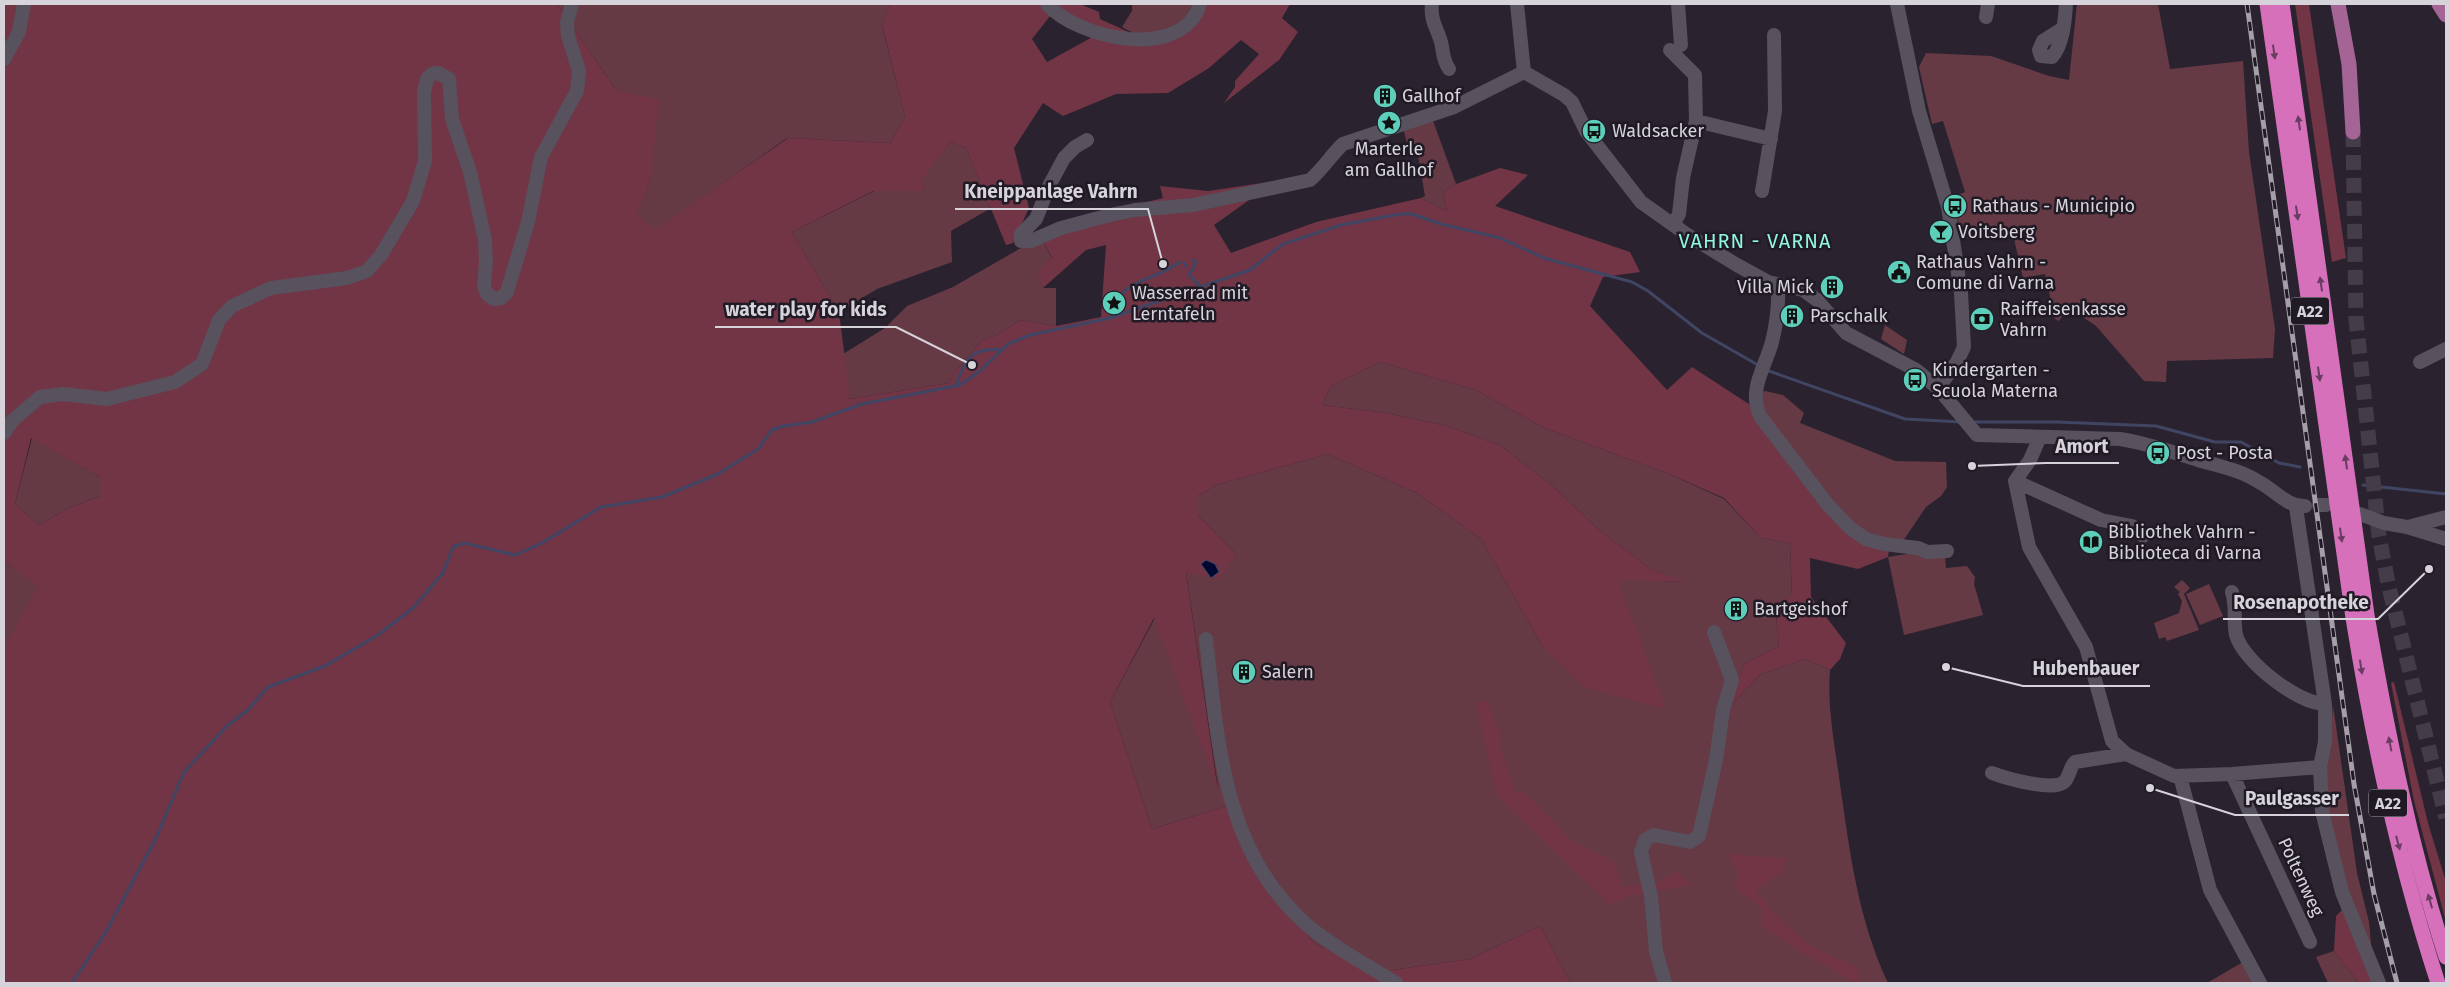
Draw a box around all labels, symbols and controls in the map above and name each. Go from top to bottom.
one-way arrow [2270,44,2278,60]
building icon: Gallhof [1372,83,1398,109]
place label: Gallhof [1402,85,1463,107]
place icon: Marterle am Gallhof [1376,110,1402,136]
one-way arrow [2295,115,2303,131]
bus stop icon: Waldsacker [1581,118,1607,144]
place label: Waldsacker [1612,120,1704,142]
place label: Marterle am Gallhof [1345,138,1435,181]
callout: Kneippanlage Vahrn [955,175,1148,209]
text: Kneippanlage Vahrn [964,180,1138,203]
bus stop icon: Rathaus - Municipio [1942,193,1968,219]
place label: Rathaus - Municipio [1972,195,2135,217]
one-way arrow [2293,205,2301,221]
bar icon: Voitsberg [1928,219,1954,245]
place label: Voitsberg [1958,221,2035,243]
district label: VAHRN - VARNA [1679,229,1831,253]
place label: Rathaus Vahrn - Comune di Varna [1916,251,2054,294]
public building icon: Rathaus Vahrn - Comune di Varna [1886,259,1912,285]
building icon: Villa Mick [1819,274,1845,300]
place label: Villa Mick [1737,276,1815,298]
one-way arrow [2317,276,2325,292]
place label: Wasserrad mit Lerntafeln [1132,282,1248,325]
place icon: Wasserrad mit Lerntafeln [1101,290,1127,316]
callout: water play for kids [715,293,896,327]
text: water play for kids [725,298,887,321]
place label: Raiffeisenkasse Vahrn [2000,298,2126,341]
road number: A22 [2291,298,2329,324]
building icon: Parschalk [1779,303,1805,329]
place label: Parschalk [1810,305,1888,327]
bank icon: Raiffeisenkasse Vahrn [1969,306,1995,332]
place label: Kindergarten - Scuola Materna [1932,359,2058,402]
one-way arrow [2315,366,2323,382]
bus stop icon: Kindergarten - Scuola Materna [1902,367,1928,393]
callout: Amort [2046,429,2119,463]
text: Amort [2054,435,2109,458]
bus stop icon: Post - Posta [2145,440,2171,466]
place label: Post - Posta [2176,442,2273,464]
one-way arrow [2341,454,2349,470]
place label: Bibliothek Vahrn - Biblioteca di Varna [2108,521,2262,564]
one-way arrow [2337,527,2345,543]
library icon: Bibliothek Vahrn - Biblioteca di Varna [2078,529,2104,555]
callout: Rosenapotheke [2223,585,2378,619]
text: Rosenapotheke [2233,591,2369,614]
building icon: Bartgeishof [1723,596,1749,622]
place label: Bartgeishof [1754,598,1849,620]
callout: Hubenbauer [2023,652,2150,686]
text: Hubenbauer [2033,657,2140,680]
building icon: Salern [1231,659,1257,685]
one-way arrow [2357,659,2365,675]
place label: Salern [1262,661,1314,683]
one-way arrow [2385,736,2393,752]
callout: Paulgasser [2235,781,2349,815]
text: Paulgasser [2245,787,2339,810]
road number: A22 [2369,790,2407,816]
street label: Poltenweg [2273,834,2329,920]
one-way arrow [2394,835,2402,850]
one-way arrow [2425,894,2433,909]

